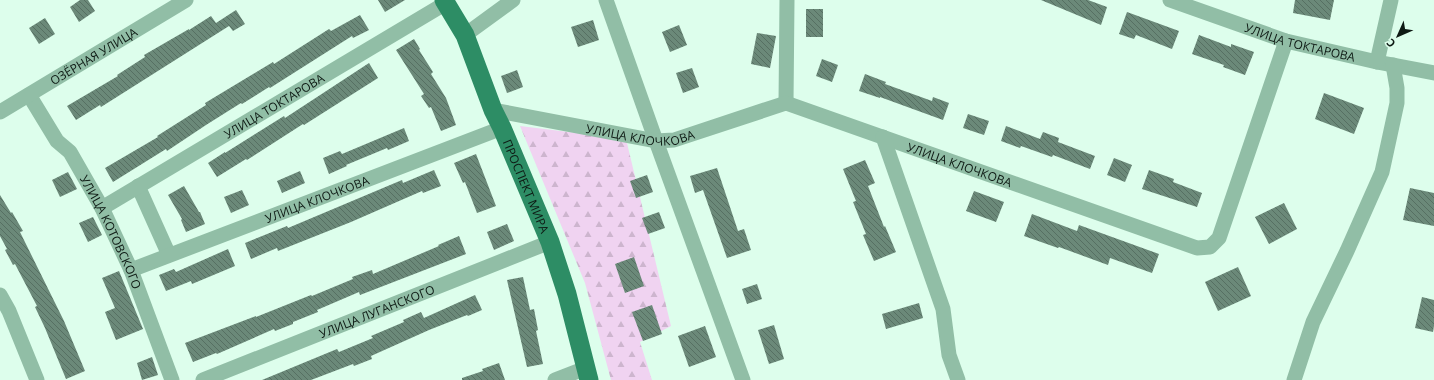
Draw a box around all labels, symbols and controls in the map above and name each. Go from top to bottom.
north arrow [1378,16,1418,56]
street label: УЛИЦА ТОКТАРОВА [1243,19,1357,65]
street label: ОЗЁРНАЯ УЛИЦА [47,23,140,89]
text: С [1383,36,1398,51]
street label: УЛИЦА ТОКТАРОВА [221,69,327,142]
street label: УЛИЦА КЛОЧКОВА [585,119,697,150]
street label: ПРОСПЕКТ МИРА [499,137,554,236]
street label: УЛИЦА КЛОЧКОВА [905,138,1015,191]
street label: УЛИЦА КЛОЧКОВА [262,171,372,226]
street label: УЛИЦА КОТОВСКОГО [76,172,146,291]
street label: УЛИЦА ЛУГАНСКОГО [316,280,437,342]

